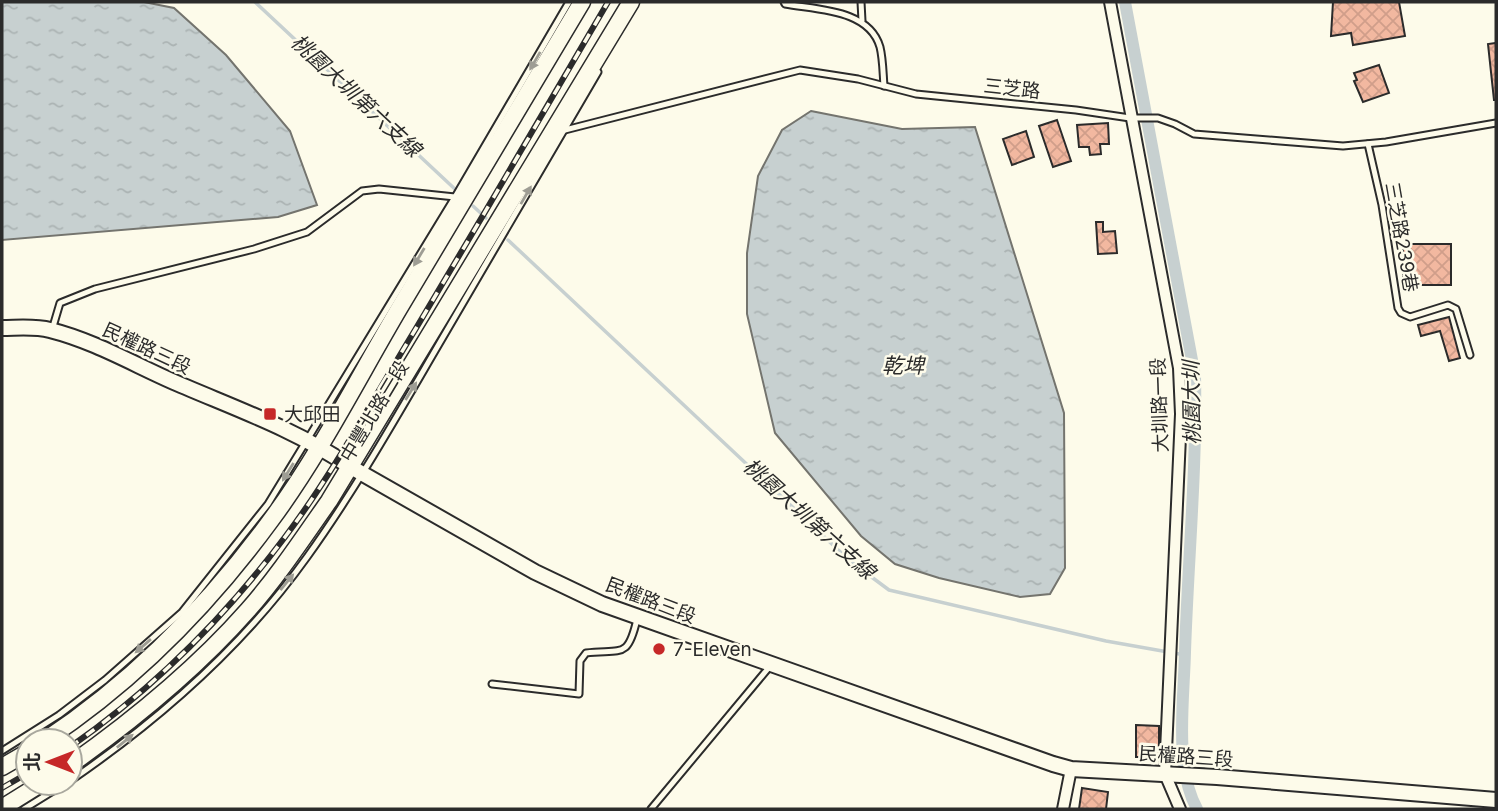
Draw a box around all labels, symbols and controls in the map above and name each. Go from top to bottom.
water label: 桃園大圳第六支線 [286,29,428,163]
one-way arrow [528,51,541,70]
street label: 三芝路 [982,74,1042,103]
street label: 三芝路239巷 [1381,180,1422,294]
one-way arrow [520,185,532,204]
one-way arrow [412,247,425,266]
street label: 民權路三段 [99,318,195,379]
water label: 乾埤 [882,353,927,378]
street label: 中豐北路二段 [335,356,414,466]
street label: 大圳路一段 [1146,357,1173,453]
water label: 桃園大圳 [1178,358,1205,445]
one-way arrow [404,381,417,401]
place label: 大邱田 [284,403,341,426]
marker: 大邱田 [262,406,278,422]
water label: 桃園大圳第六支線 [739,453,882,585]
one-way arrow [282,462,295,482]
one-way arrow [279,573,294,590]
street label: 民權路三段 [602,573,699,628]
one-way arrow [135,638,152,653]
place label: 7-Eleven [673,638,752,661]
marker: 7-Eleven [651,641,667,657]
north arrow [14,727,84,797]
one-way arrow [116,733,134,748]
street label: 民權路三段 [1138,742,1234,771]
text: 北 [21,752,44,772]

